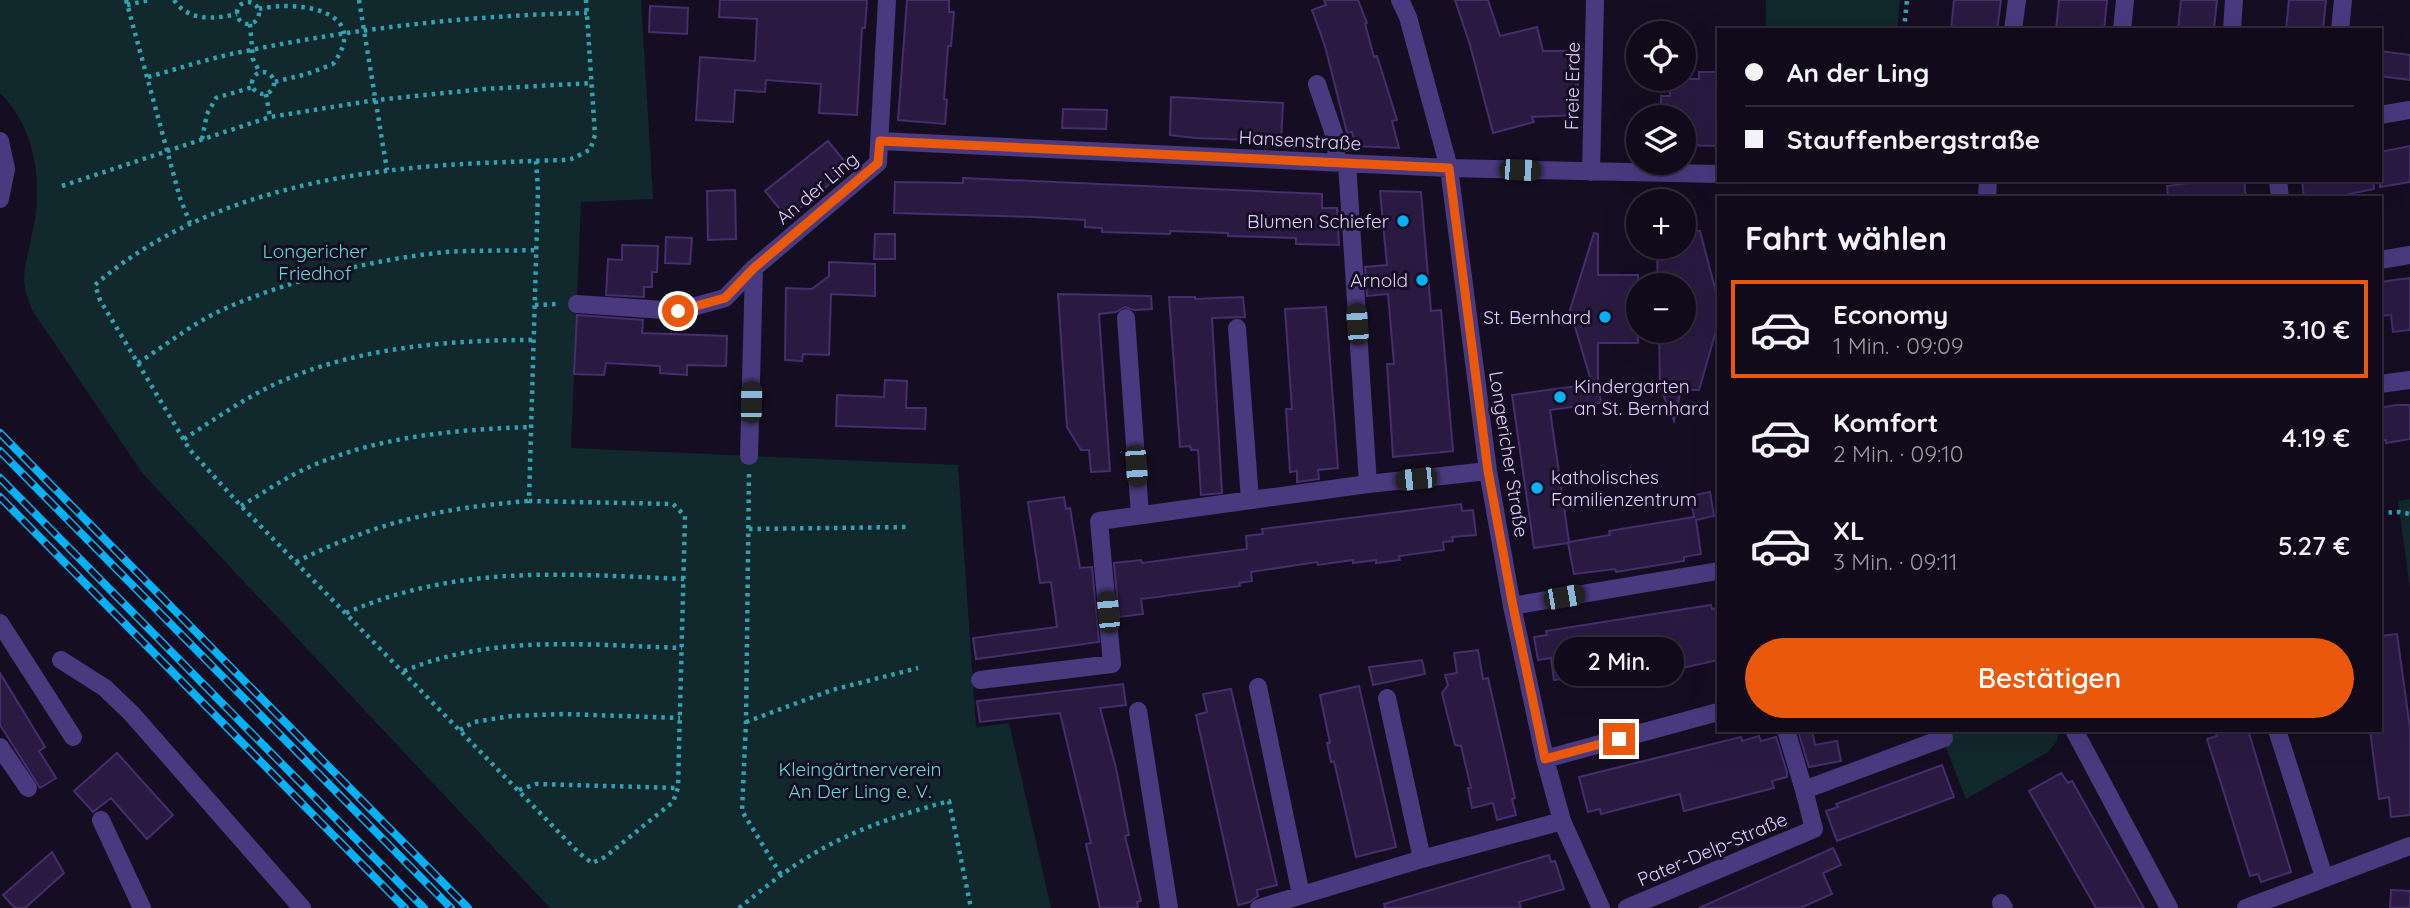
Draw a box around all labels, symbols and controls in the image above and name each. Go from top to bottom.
map controls [1626,21,1696,343]
button: locate [1626,21,1696,91]
street label: Freie Erde [1559,42,1585,130]
text: An der Ling [1787,56,1929,89]
button: layers [1626,105,1696,175]
text: Stauffenbergstraße [1787,123,2040,156]
street label: Hansenstraße [1238,125,1362,155]
street label: An der Ling [771,147,863,229]
car [1499,159,1542,181]
button: + [1626,189,1696,259]
place label: Blumen Schiefer [1247,209,1390,233]
marker: Blumen Schiefer [1395,213,1411,229]
text: Fahrt wählen [1745,218,1947,258]
park label: Longericher Friedhof [263,239,368,285]
place label: Arnold [1350,268,1408,292]
marker: Arnold [1414,272,1430,288]
button: − [1626,273,1696,343]
route start [662,295,694,327]
icon: car [1749,298,1812,361]
text: Economy [1833,298,1948,331]
car [1346,302,1369,346]
place label: St. Bernhard [1483,305,1591,329]
marker: St. Bernhard [1597,309,1613,325]
text: 3.10 € [2282,313,2350,346]
text: 1 Min. · 09:09 [1833,331,1964,360]
street label: Longericher Straße [1484,369,1534,539]
place label: Kindergarten an St. Bernhard [1574,374,1710,420]
car [741,381,762,423]
marker: Kindergarten an St. Bernhard [1552,389,1568,405]
icon: car [1749,406,1812,469]
text: Komfort [1833,406,1938,439]
text: 4.19 € [2282,421,2350,454]
text: 2 Min. · 09:10 [1833,439,1963,468]
car [1125,444,1148,488]
place label: katholisches Familienzentrum [1551,465,1697,511]
car [1395,466,1438,492]
marker: katholisches Familienzentrum [1529,480,1545,496]
icon: car [1749,514,1812,577]
text: XL [1833,514,1865,547]
text: 5.27 € [2278,529,2350,562]
text: 3 Min. · 09:11 [1833,547,1958,576]
car [1542,583,1587,611]
car [1096,590,1121,634]
callout: 2 Min. [1554,638,1684,686]
button: Bestätigen [1745,638,2354,718]
text: 2 Min. [1588,647,1650,676]
route end [1603,723,1635,755]
park label: Kleingärtnerverein An Der Ling e. V. [778,757,942,803]
street label: Pater-Delp-Straße [1633,807,1791,891]

